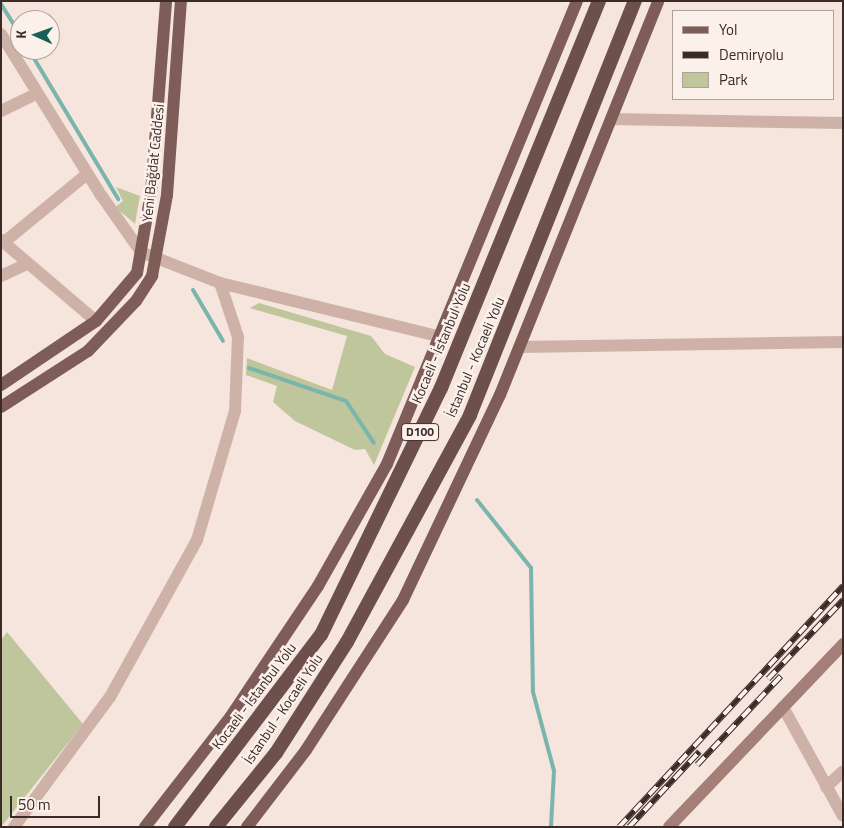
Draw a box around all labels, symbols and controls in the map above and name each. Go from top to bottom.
north arrow [10,10,60,60]
legend [672,10,834,100]
text: Yol [719,18,737,41]
text: K [10,30,31,39]
text: Demiryolu [719,43,784,66]
text: Park [719,68,748,91]
street label: Yeni Bağdat Caddesi [138,103,168,223]
street label: Kocaeli - İstanbul Yolu [408,280,474,406]
street label: İstanbul - Kocaeli Yolu [442,294,508,420]
road number: D100 [400,422,440,442]
street label: Kocaeli - İstanbul Yolu [208,639,300,753]
street label: İstanbul - Kocaeli Yolu [240,651,326,767]
scale bar [12,786,102,818]
text: 50 m [18,793,51,816]

